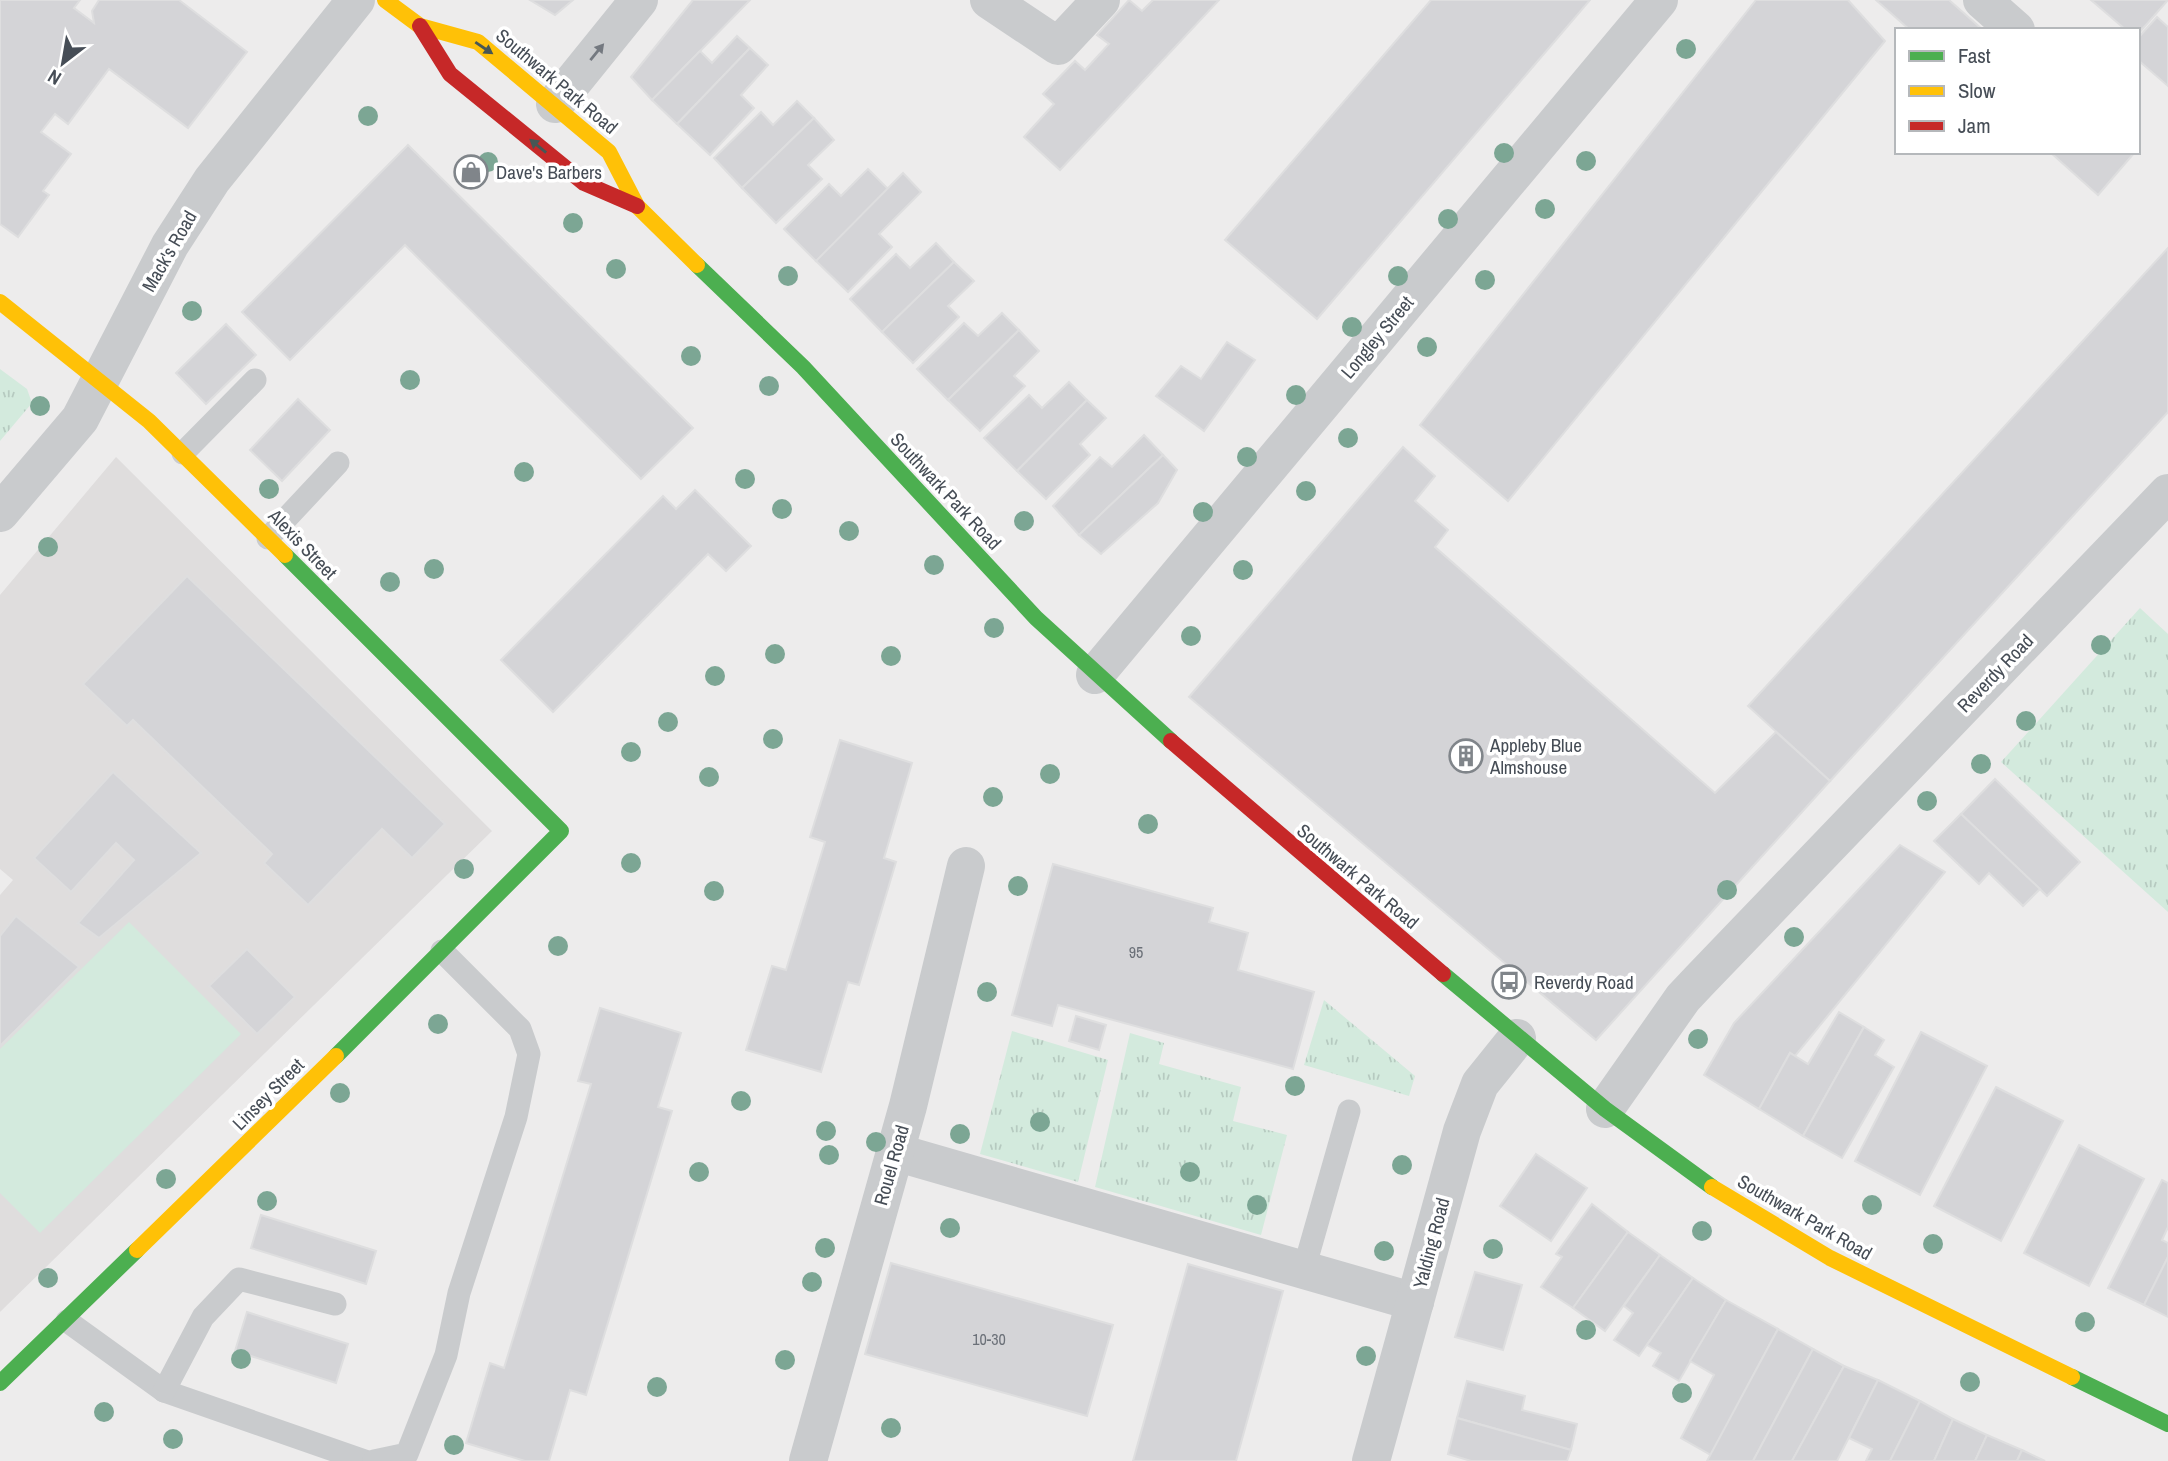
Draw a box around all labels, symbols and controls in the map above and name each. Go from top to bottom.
street label: Southwark Park Road [491,22,623,140]
north arrow [28,28,98,98]
legend [1895,28,2140,154]
one-way arrow [474,41,494,54]
text: Fast [1958,41,1991,70]
one-way arrow [590,44,605,62]
text: N [43,64,66,92]
text: Slow [1958,76,1996,105]
text: Jam [1958,111,1991,140]
one-way arrow [530,138,548,153]
shop icon: Dave's Barbers [452,153,490,191]
place label: Dave's Barbers [496,159,602,185]
street label: Mack's Road [135,206,203,296]
street label: Longley Street [1335,290,1420,384]
street label: Southwark Park Road [885,427,1007,555]
street label: Alexis Street [262,502,343,585]
street label: Reverdy Road [1951,628,2039,718]
place label: Appleby Blue Almshouse [1489,732,1582,780]
building icon: Appleby Blue Almshouse [1447,737,1485,775]
street label: Southwark Park Road [1292,817,1424,935]
house number: 95 [1129,941,1143,963]
bus stop icon: Reverdy Road [1490,963,1528,1001]
place label: Reverdy Road [1534,969,1634,995]
street label: Linsey Street [226,1052,310,1136]
street label: Rouel Road [867,1122,915,1208]
street label: Southwark Park Road [1733,1168,1877,1266]
street label: Yalding Road [1406,1195,1456,1291]
house number: 10-30 [972,1328,1006,1350]

